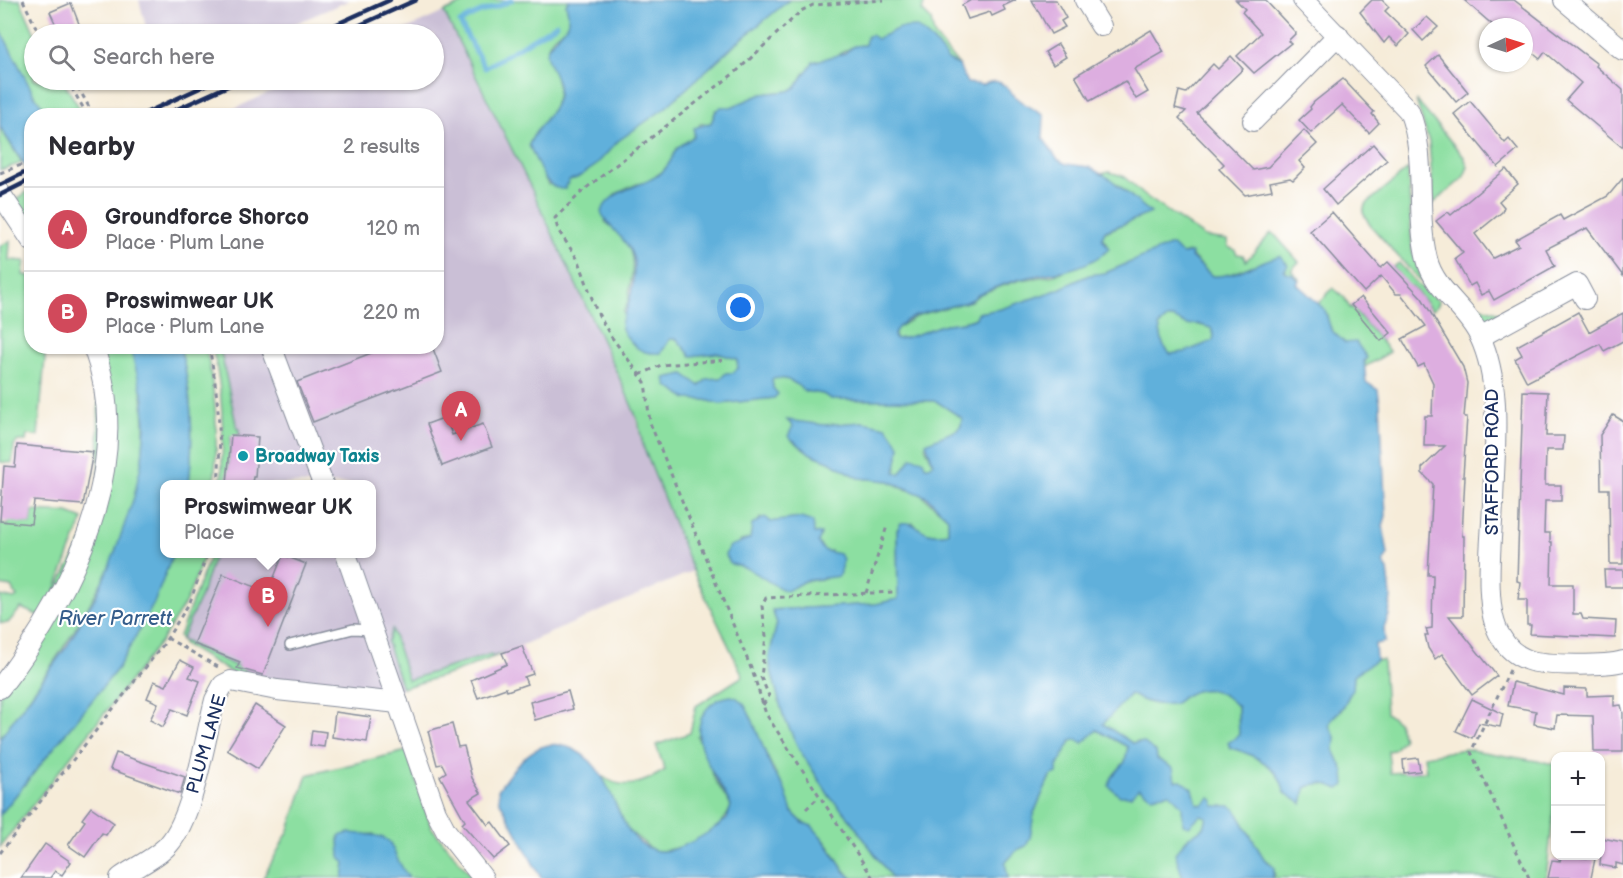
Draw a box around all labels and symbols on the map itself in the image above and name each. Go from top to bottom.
north arrow [1479,18,1533,72]
your location [726,293,755,322]
street label: STAFFORD ROAD [1482,389,1503,535]
pin: A [442,392,480,441]
place label: Broadway Taxis [255,446,379,467]
marker: Broadway Taxis [236,449,250,463]
pin: B [248,578,288,627]
water label: River Parrett [58,607,173,631]
street label: PLUM LANE [182,692,231,796]

